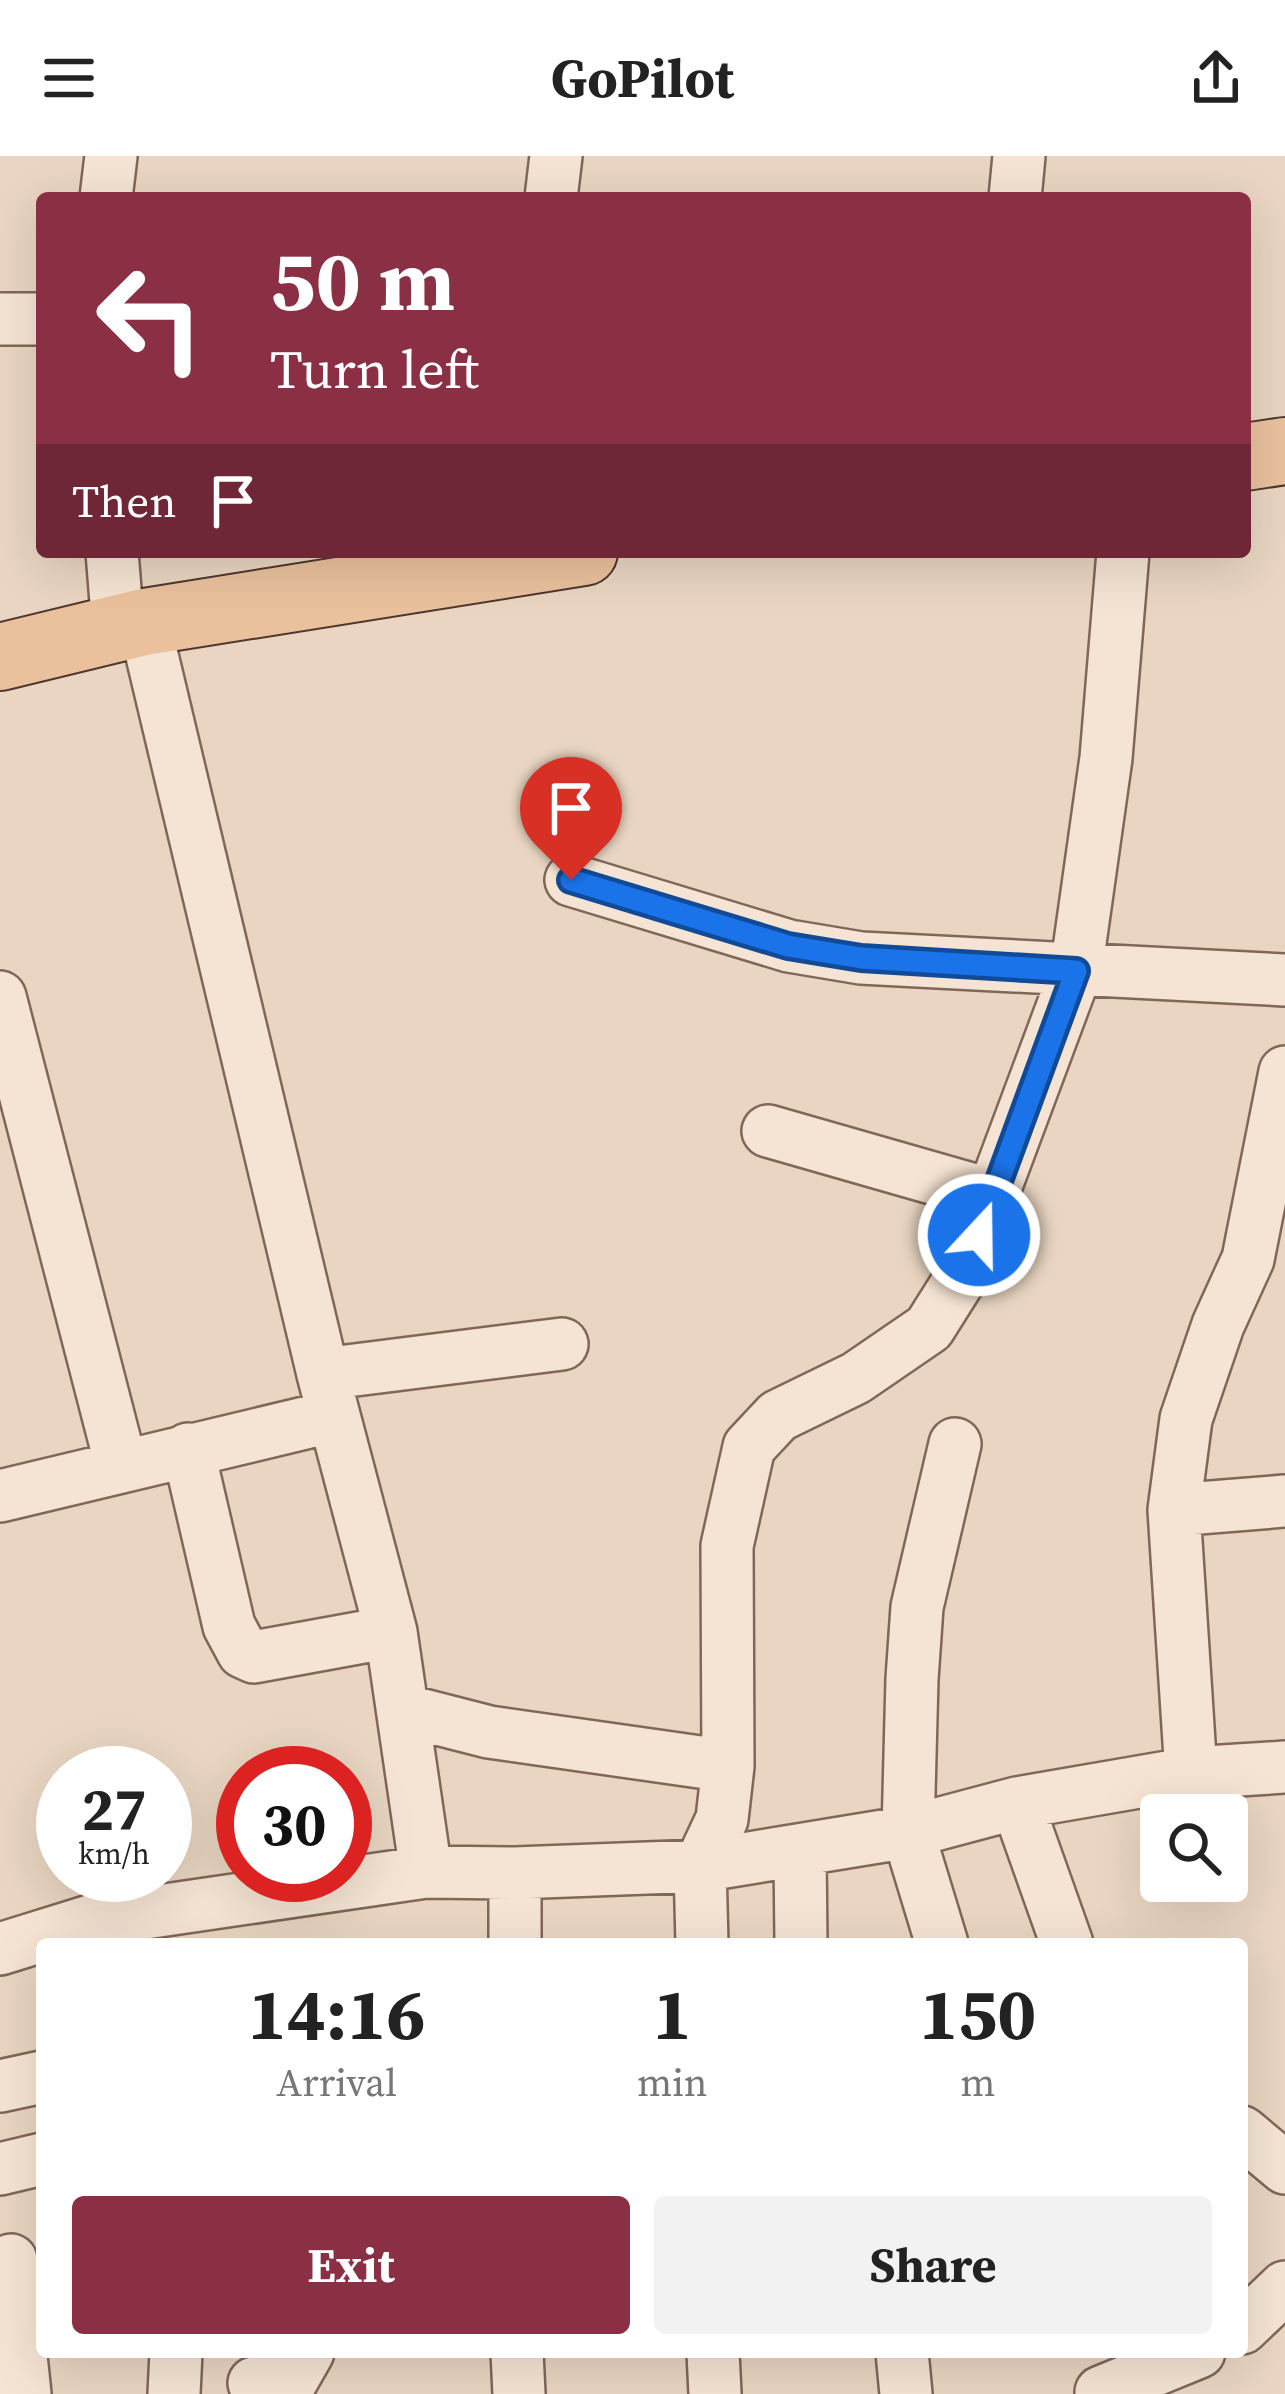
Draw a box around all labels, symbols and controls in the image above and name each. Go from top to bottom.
text: GoPilot [551,41,734,115]
icon: menu [36,45,102,111]
icon: share [1183,45,1249,111]
text: 50 m [270,223,455,338]
icon: left [72,240,228,396]
text: Turn left [270,332,479,406]
icon: arrive [200,468,266,534]
text: Then [72,470,176,532]
pin [520,757,622,880]
icon: arrive [538,775,604,841]
position arrow [916,1172,1042,1298]
speed limit sign: 30 [216,1746,372,1902]
text: 27 [81,1768,147,1850]
map controls [1140,1794,1248,1902]
button: search [1140,1794,1248,1902]
text: km/h [78,1833,150,1874]
text: 14:16 [248,1964,425,2063]
text: 1 [653,1964,692,2063]
text: 150 [919,1964,1036,2063]
text: Arrival [276,2056,397,2109]
text: min [637,2056,708,2109]
text: m [960,2056,995,2109]
button: Exit [72,2196,630,2334]
button: Share [654,2196,1212,2334]

